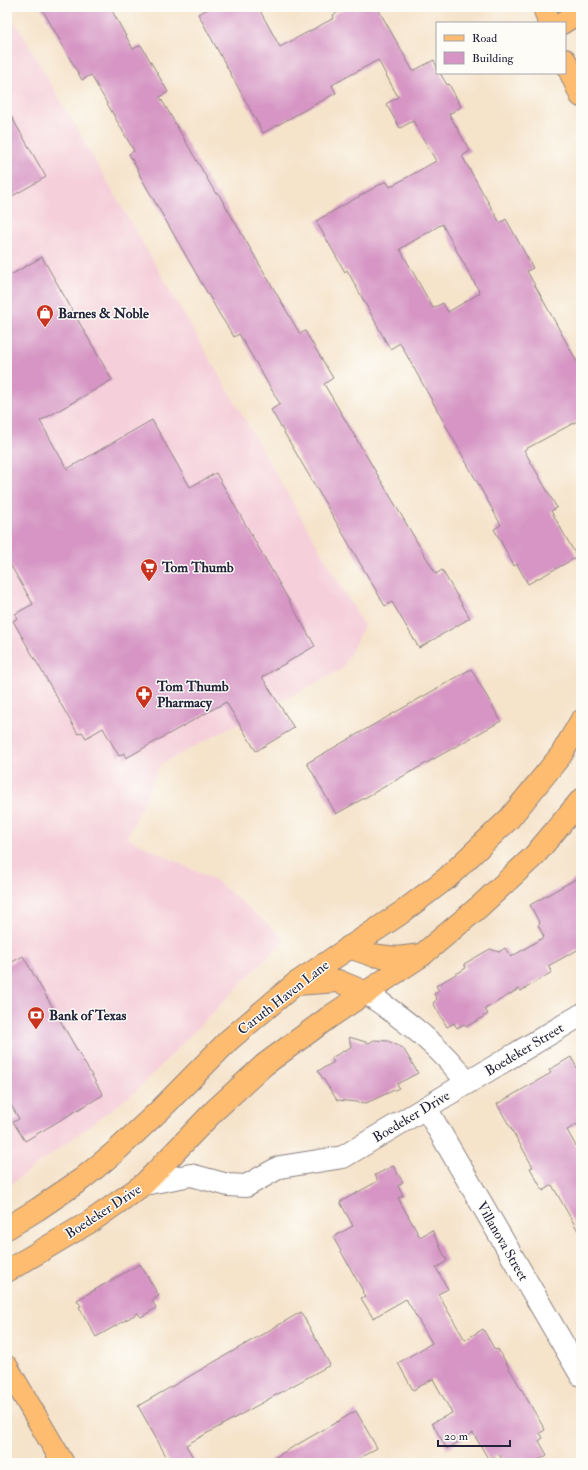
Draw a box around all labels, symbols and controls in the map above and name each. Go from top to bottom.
legend [436,22,566,74]
text: Road [472,31,497,46]
text: Building [472,51,515,66]
shop icon: Barnes & Noble [35,303,55,328]
place label: Barnes & Noble [58,305,149,322]
supermarket icon: Tom Thumb [139,557,159,582]
place label: Tom Thumb [161,559,234,576]
place label: Tom Thumb Pharmacy [156,678,229,712]
pharmacy icon: Tom Thumb Pharmacy [134,684,154,709]
street label: Caruth Haven Lane [234,956,332,1038]
bank icon: Bank of Texas [26,1005,46,1030]
place label: Bank of Texas [49,1007,126,1024]
street label: Boedeker Street [482,1019,567,1080]
street label: Boedeker Drive [370,1087,453,1146]
street label: Boedeker Drive [62,1181,145,1242]
street label: Villanova Street [473,1199,532,1284]
scale bar [438,1422,510,1448]
text: 20 m [444,1429,469,1444]

